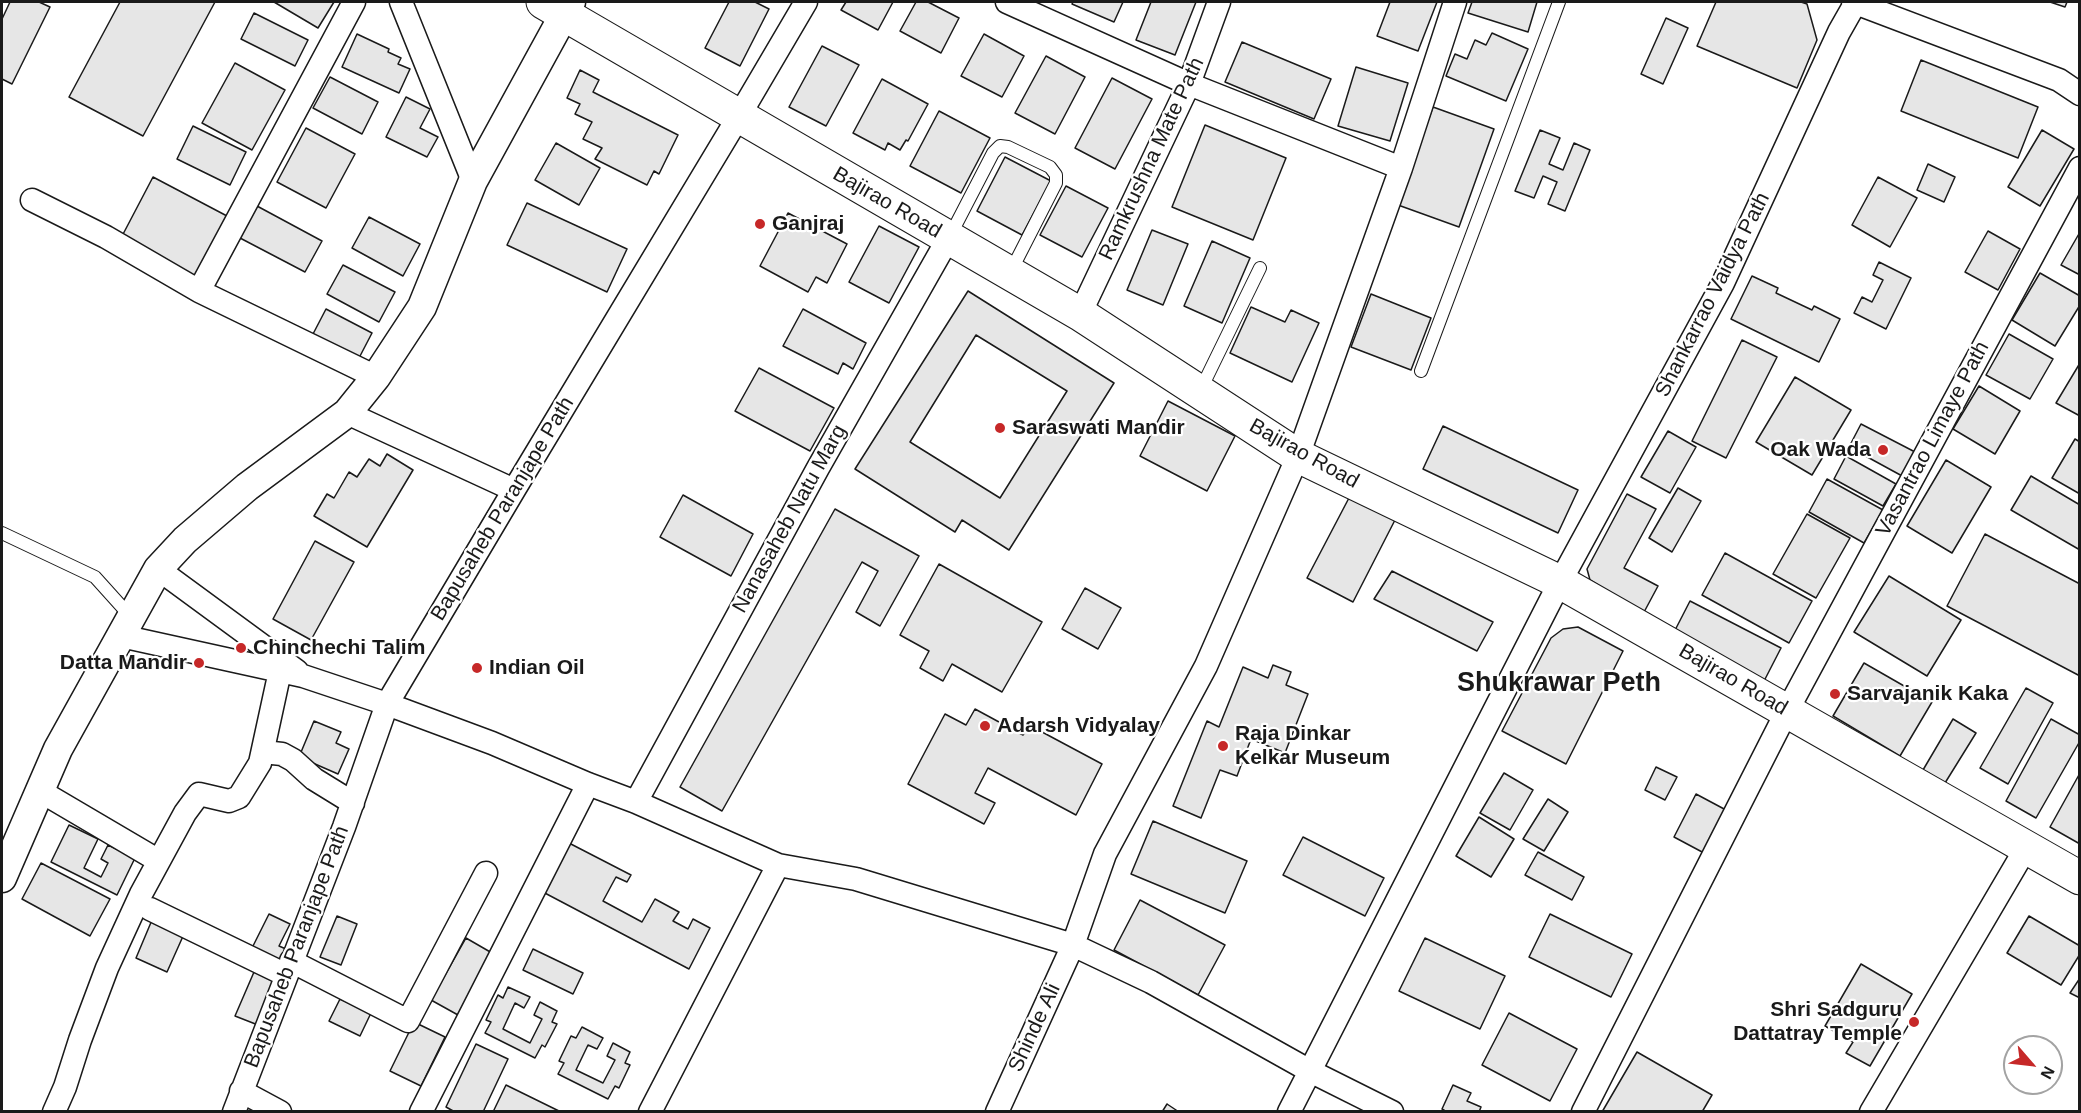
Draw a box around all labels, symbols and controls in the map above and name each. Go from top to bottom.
street label: Ramkrushna Mate Path [1094,54,1210,264]
street label: Bajirao Road [828,162,946,244]
street label: Shankarrao Vaidya Path [1650,189,1776,401]
place label: Ganjraj [772,211,844,237]
marker: Ganjraj [753,217,767,231]
street label: Vasantrao Limaye Path [1871,337,1995,541]
street label: Bapusaheb Paranjape Path [426,392,580,626]
street label: Bajirao Road [1245,414,1363,494]
place label: Saraswati Mandir [1012,415,1185,441]
street label: Nanasaheb Natu Marg [728,420,852,618]
marker: Saraswati Mandir [993,421,1007,435]
place label: Oak Wada [1770,437,1871,463]
marker: Oak Wada [1876,443,1890,457]
place label: Chinchechi Talim [253,635,425,661]
street label: Bajirao Road [1674,639,1792,721]
marker: Chinchechi Talim [234,641,248,655]
place label: Datta Mandir [60,650,187,676]
place label: Indian Oil [489,655,585,681]
marker: Datta Mandir [192,656,206,670]
marker: Indian Oil [470,661,484,675]
district label: Shukrawar Peth [1457,668,1661,700]
place label: Sarvajanik Kaka [1847,681,2008,707]
marker: Sarvajanik Kaka [1828,687,1842,701]
place label: Adarsh Vidyalay [997,713,1160,739]
marker: Adarsh Vidyalay [978,719,992,733]
place label: Raja Dinkar Kelkar Museum [1235,721,1390,771]
marker: Raja Dinkar Kelkar Museum [1216,739,1230,753]
street label: Bapusaheb Paranjape Path [239,823,355,1071]
street label: Shinde Ali [1004,980,1066,1076]
place label: Shri Sadguru Dattatray Temple [1733,997,1902,1047]
marker: Shri Sadguru Dattatray Temple [1907,1015,1921,1029]
north arrow [2003,1035,2063,1095]
text: N [2037,1064,2058,1082]

